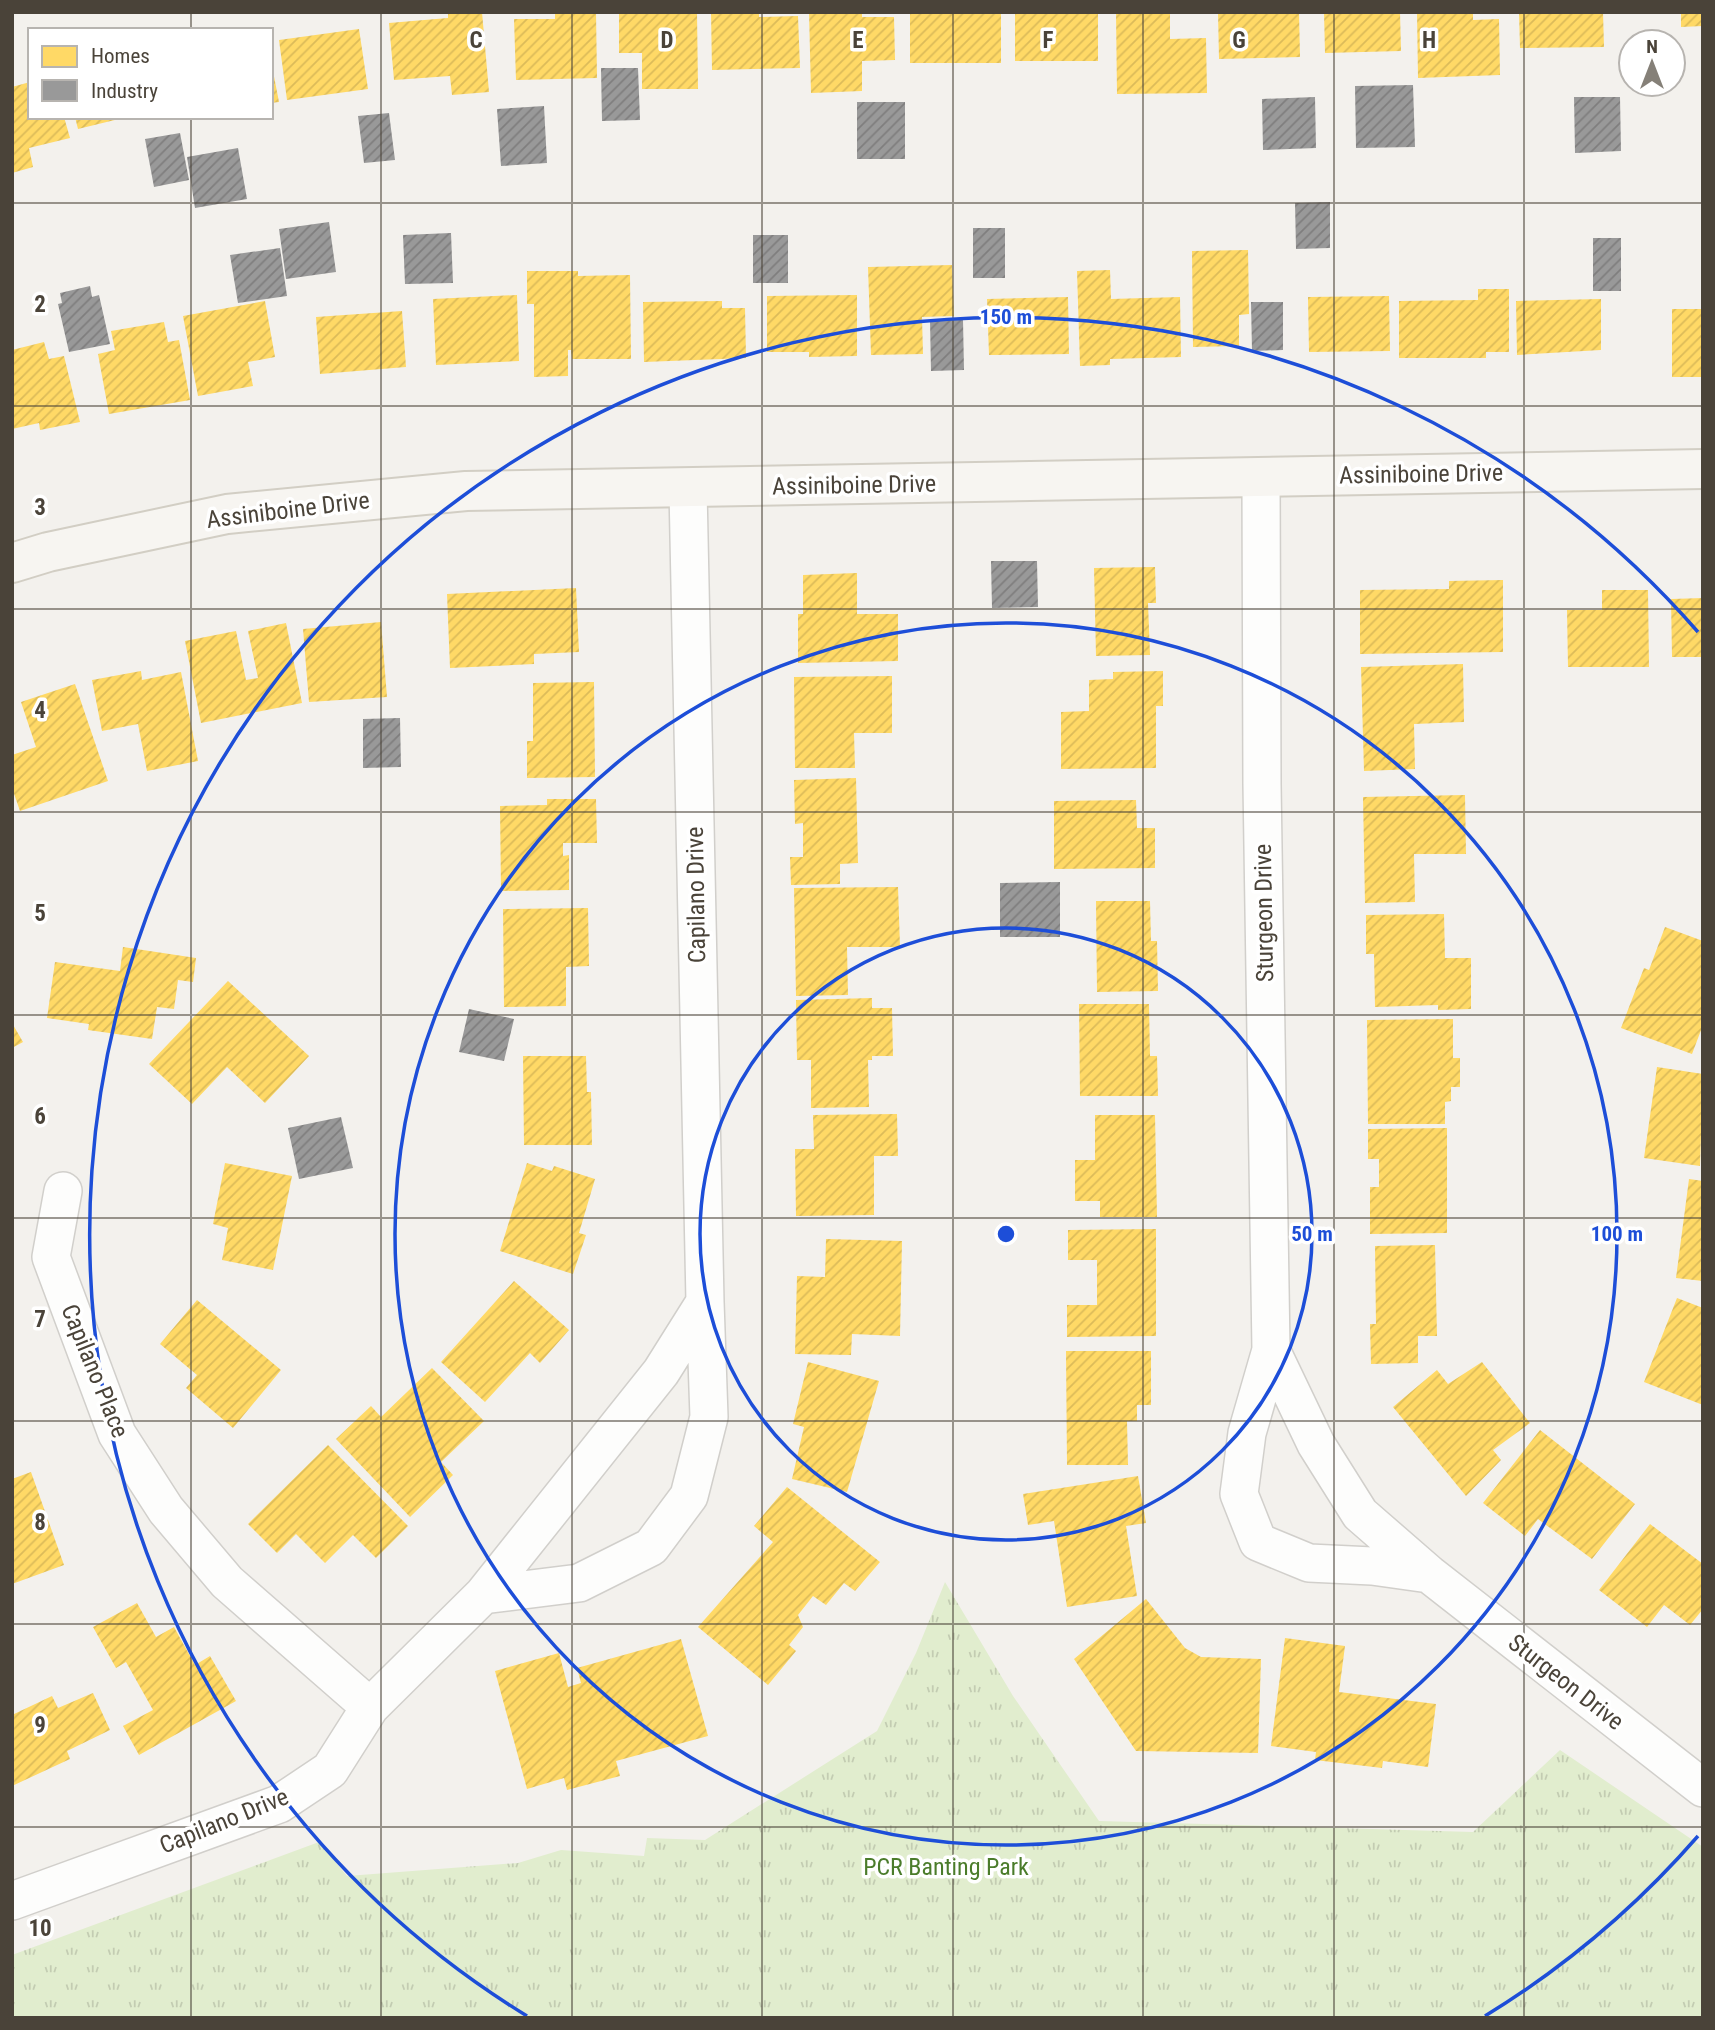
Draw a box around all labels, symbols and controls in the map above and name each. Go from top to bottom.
text: C [469,27,483,54]
text: D [661,27,674,54]
text: E [852,27,864,54]
text: F [1043,27,1054,54]
text: G [1232,27,1246,54]
text: H [1422,27,1436,54]
legend [28,28,273,119]
north arrow [1617,28,1687,98]
text: N [1646,35,1658,58]
text: Homes [91,44,150,68]
text: Industry [91,79,158,103]
text: 2 [34,291,46,318]
text: 150 m [980,305,1032,329]
street label: Assiniboine Drive [1339,459,1503,489]
street label: Assiniboine Drive [772,470,936,500]
street label: Assiniboine Drive [205,486,371,534]
text: 3 [34,494,46,521]
text: 4 [34,697,46,724]
street label: Capilano Drive [681,827,711,963]
street label: Sturgeon Drive [1249,844,1279,982]
text: 5 [34,900,46,927]
text: 6 [34,1103,46,1130]
centre of rings [994,1222,1018,1246]
text: 50 m [1291,1222,1333,1246]
text: 100 m [1591,1222,1643,1246]
street label: Capilano Place [56,1300,134,1442]
text: 7 [34,1306,46,1333]
text: 8 [34,1509,46,1536]
street label: Sturgeon Drive [1503,1628,1629,1736]
text: 9 [34,1712,46,1739]
street label: Capilano Drive [155,1782,293,1860]
park label: PCR Banting Park [863,1853,1029,1881]
text: 10 [28,1915,52,1942]

